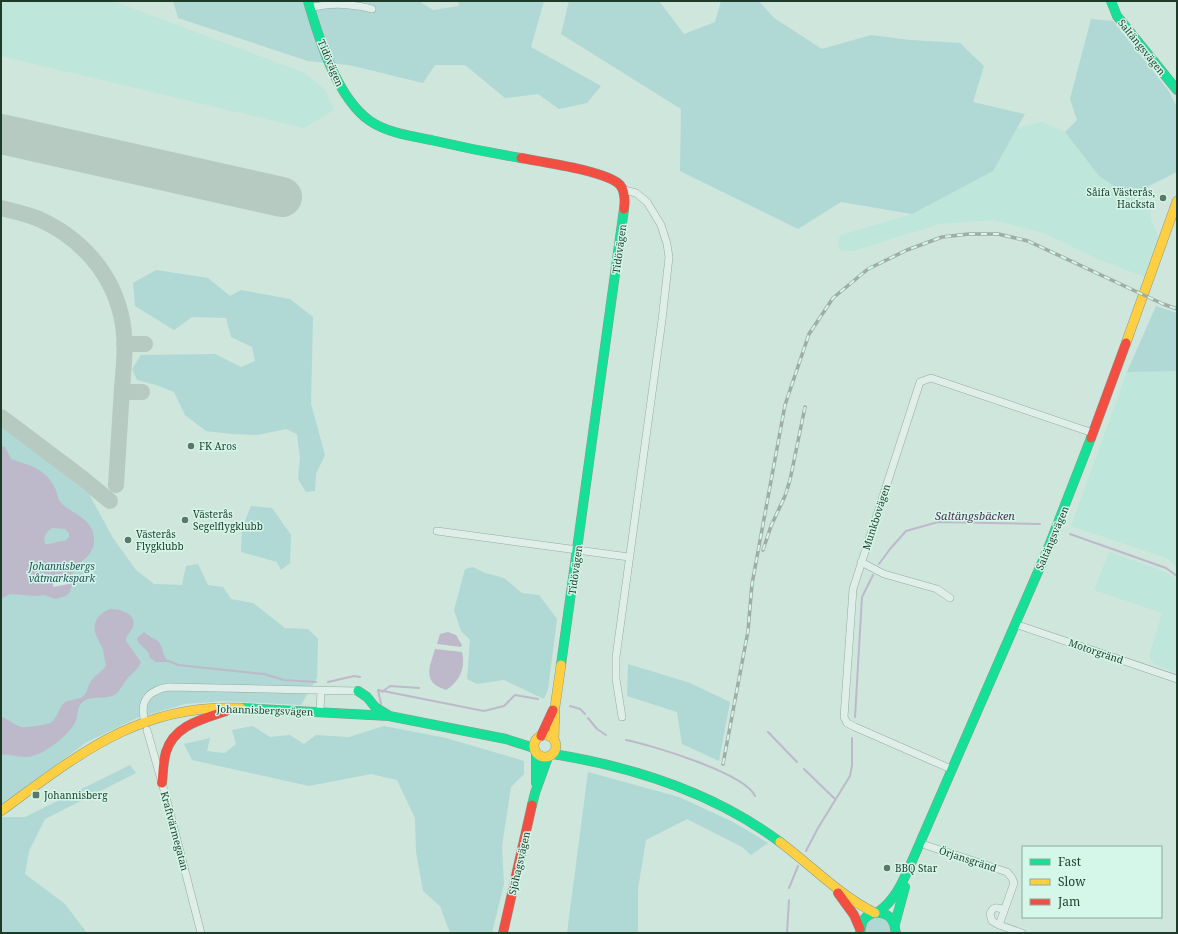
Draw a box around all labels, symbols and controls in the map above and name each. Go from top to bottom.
street label: Saltängsvägen [1115,16,1169,78]
street label: Tidövägen [315,37,347,89]
place label: Såifa Västerås, Hacksta [1087,185,1155,211]
marker: Såifa Västerås, Hacksta [1158,193,1168,203]
street label: Tidövägen [609,223,629,275]
place label: FK Aros [199,439,237,453]
marker: FK Aros [186,441,196,451]
street label: Munkbovägen [859,482,893,552]
street label: Saltängsvägen [1032,503,1072,572]
place label: Västerås Segelflygklubb [193,507,263,533]
water label: Saltängsbäcken [935,508,1015,523]
marker: Västerås Segelflygklubb [180,515,190,525]
place label: Västerås Flygklubb [136,527,184,553]
marker: Västerås Flygklubb [123,535,133,545]
street label: Tidövägen [565,544,585,596]
park label: Johannisbergs våtmarkspark [27,559,96,585]
street label: Motorgränd [1067,635,1125,667]
street label: Johannisbergsvägen [215,701,314,719]
place label: Johannisberg [43,788,108,802]
marker: Johannisberg [31,790,41,800]
street label: Kraftvärmegatan [158,790,193,873]
street label: Sjöhagsvägen [505,829,533,896]
street label: Örjansgränd [937,843,999,875]
legend [1022,846,1162,918]
text: Fast [1058,853,1081,870]
place label: BBQ Star [895,861,938,875]
marker: BBQ Star [882,863,892,873]
text: Slow [1058,873,1086,890]
text: Jam [1057,893,1080,910]

